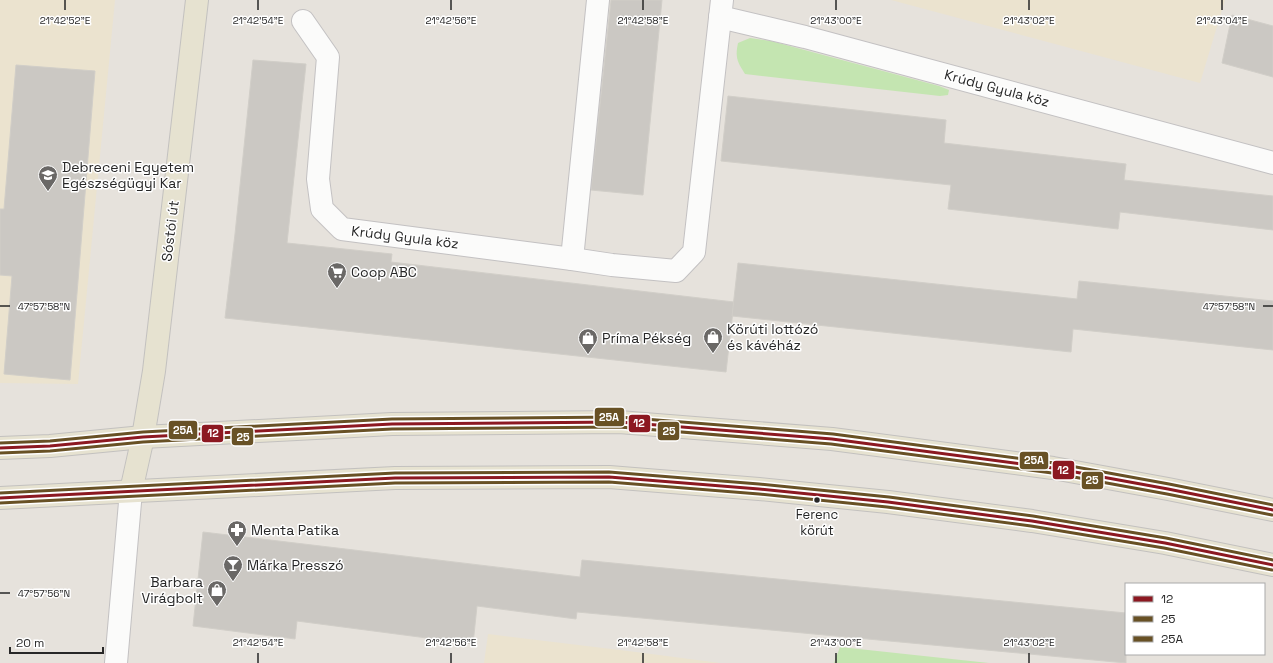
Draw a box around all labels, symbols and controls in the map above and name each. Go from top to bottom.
text: 21°42'52"E [40,14,91,27]
text: 21°42'54"E [233,14,284,27]
text: 21°42'56"E [426,14,477,27]
text: 21°42'58"E [618,14,669,27]
text: 21°43'00"E [810,14,862,27]
text: 21°43'02"E [1003,14,1055,27]
text: 21°43'04"E [1196,14,1248,27]
street label: Krúdy Gyula köz [943,65,1051,111]
place label: Debreceni Egyetem Egészségügyi Kar [62,158,194,192]
school or university icon: Debreceni Egyetem Egészségügyi Kar [37,164,59,192]
street label: Sóstói út [157,199,183,263]
street label: Krúdy Gyula köz [350,221,460,253]
supermarket icon: Coop ABC [326,261,348,289]
place label: Coop ABC [351,263,417,281]
text: 47°57'58"N [18,300,70,313]
text: 47°57'58"N [1203,300,1255,313]
place label: Körúti lottózó és kávéház [727,320,818,354]
shop icon: Körúti lottózó és kávéház [702,326,724,354]
shop icon: Príma Pékség [577,327,599,355]
place label: Príma Pékség [602,329,691,347]
line badge: 25A [594,407,625,427]
text: 25A [599,410,619,424]
line badge: 12 [628,414,651,433]
text: 12 [633,416,645,430]
line badge: 25A [168,420,198,440]
line badge: 25 [657,421,680,441]
text: 25A [173,423,193,437]
line badge: 12 [201,424,224,443]
text: 25 [662,424,676,438]
text: 12 [207,426,219,440]
line badge: 25 [231,427,254,446]
text: 25 [236,430,250,444]
line badge: 25A [1019,451,1049,470]
text: 25A [1024,453,1044,467]
line badge: 12 [1052,460,1075,480]
text: 12 [1057,463,1069,477]
line badge: 25 [1081,471,1104,490]
text: 25 [1085,473,1099,487]
marker: Ferenc körút [812,495,822,505]
place label: Ferenc körút [796,506,839,539]
pharmacy icon: Menta Patika [226,519,248,547]
place label: Menta Patika [251,521,339,539]
bar icon: Márka Presszó [222,554,244,582]
place label: Márka Presszó [247,556,344,574]
place label: Barbara Virágbolt [141,573,203,607]
shop icon: Barbara Virágbolt [206,579,228,607]
legend [1125,583,1265,655]
text: 47°57'56"N [18,587,70,600]
text: 12 [1161,591,1173,607]
text: 25 [1161,611,1175,627]
scale bar [10,629,103,655]
text: 25A [1161,631,1183,647]
text: 20 m [16,635,44,651]
text: 21°42'54"E [233,636,284,649]
text: 21°42'56"E [426,636,477,649]
text: 21°42'58"E [618,636,669,649]
text: 21°43'00"E [810,636,862,649]
text: 21°43'02"E [1003,636,1055,649]

